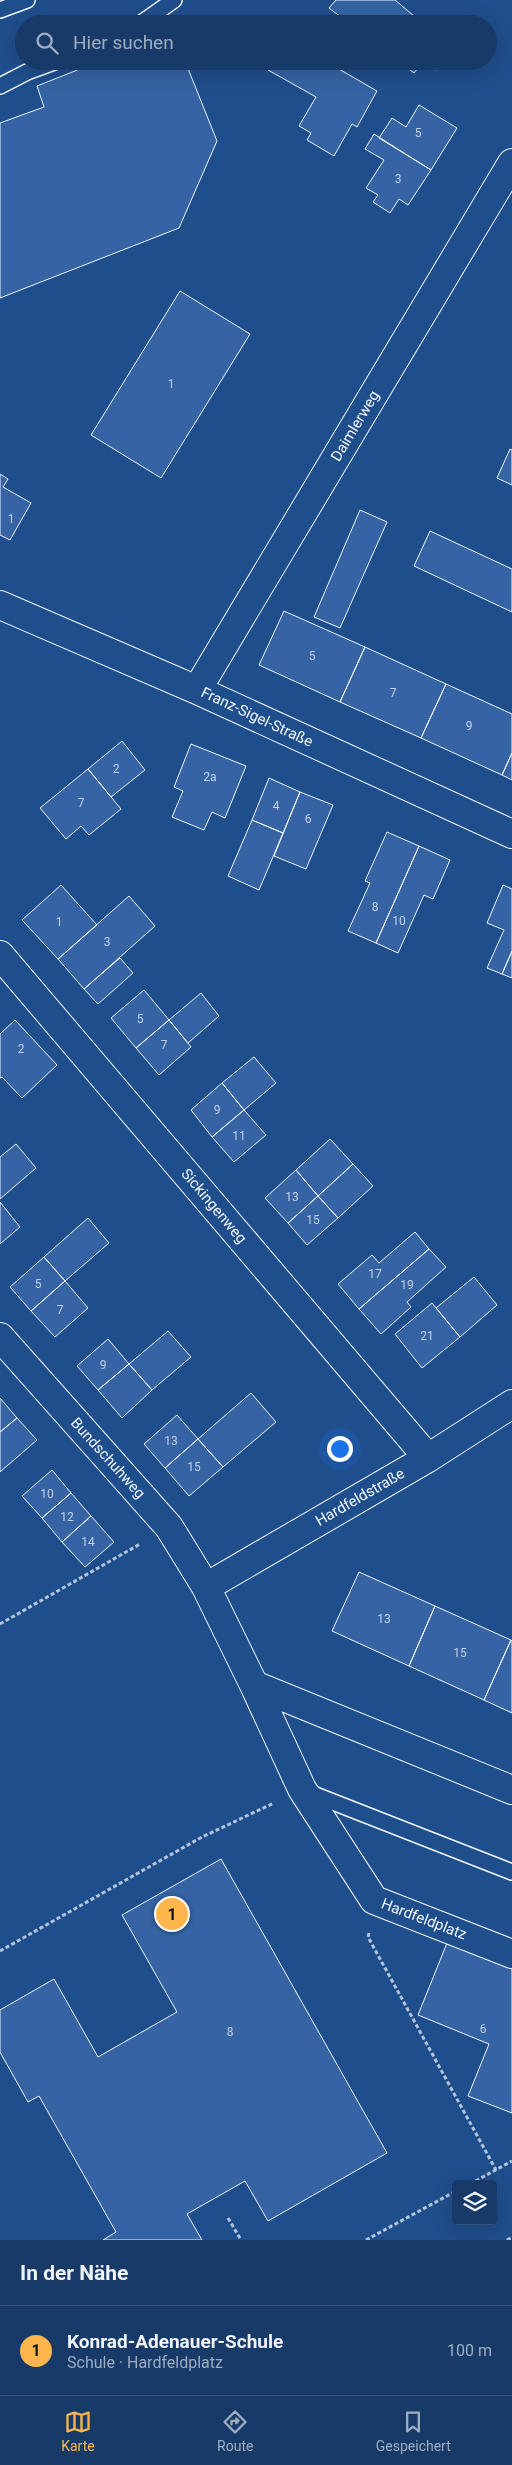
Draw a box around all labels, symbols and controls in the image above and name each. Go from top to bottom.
search box [15,15,497,70]
icon: search [33,29,61,57]
text: Hier suchen [73,31,174,54]
house number: 5 [415,126,422,140]
house number: 3 [395,172,401,186]
house number: 1 [168,377,174,391]
street label: Daimlerweg [327,387,383,465]
house number: 1 [8,512,14,526]
house number: 5 [309,649,316,663]
street label: Franz-Sigel-Straße [198,683,316,751]
house number: 7 [390,686,397,700]
house number: 9 [466,719,472,733]
house number: 2 [113,762,120,776]
house number: 2a [203,770,217,784]
house number: 7 [78,796,85,810]
house number: 4 [273,799,280,813]
house number: 6 [305,812,312,826]
house number: 8 [372,900,379,914]
house number: 10 [392,914,406,928]
house number: 1 [56,915,62,929]
house number: 3 [104,935,110,949]
house number: 5 [137,1012,144,1026]
house number: 7 [161,1038,168,1052]
house number: 2 [18,1042,25,1056]
house number: 9 [214,1103,220,1117]
house number: 11 [232,1129,246,1143]
street label: Sickingenweg [177,1165,251,1247]
house number: 13 [285,1190,299,1204]
house number: 15 [306,1213,320,1227]
house number: 17 [368,1267,382,1281]
house number: 5 [35,1277,42,1291]
house number: 19 [400,1278,414,1292]
house number: 7 [57,1303,64,1317]
house number: 21 [420,1329,434,1343]
house number: 9 [100,1358,106,1372]
street label: Bundschuhweg [67,1414,149,1502]
house number: 13 [164,1434,178,1448]
your location [327,1436,353,1462]
house number: 15 [187,1460,201,1474]
street label: Hardfeldstraße [312,1464,408,1530]
house number: 10 [40,1487,54,1501]
house number: 12 [60,1510,74,1524]
house number: 14 [81,1535,95,1549]
house number: 13 [377,1612,391,1626]
house number: 15 [453,1646,467,1660]
street label: Hardfeldplatz [379,1894,469,1944]
pin: 1 [156,1895,188,1933]
house number: 6 [480,2022,487,2036]
house number: 8 [227,2025,234,2039]
map controls [452,2180,497,2225]
button: layers [452,2180,497,2225]
text: In der Nähe [20,2261,128,2285]
text: Konrad-Adenauer-Schule [67,2330,283,2353]
text: 1 [31,2341,41,2360]
text: 100 m [447,2341,492,2360]
text: Schule · Hardfeldplatz [67,2353,223,2372]
tab: Karte [61,2408,95,2454]
tab: Route [217,2408,253,2454]
tab: Gespeichert [376,2408,451,2454]

